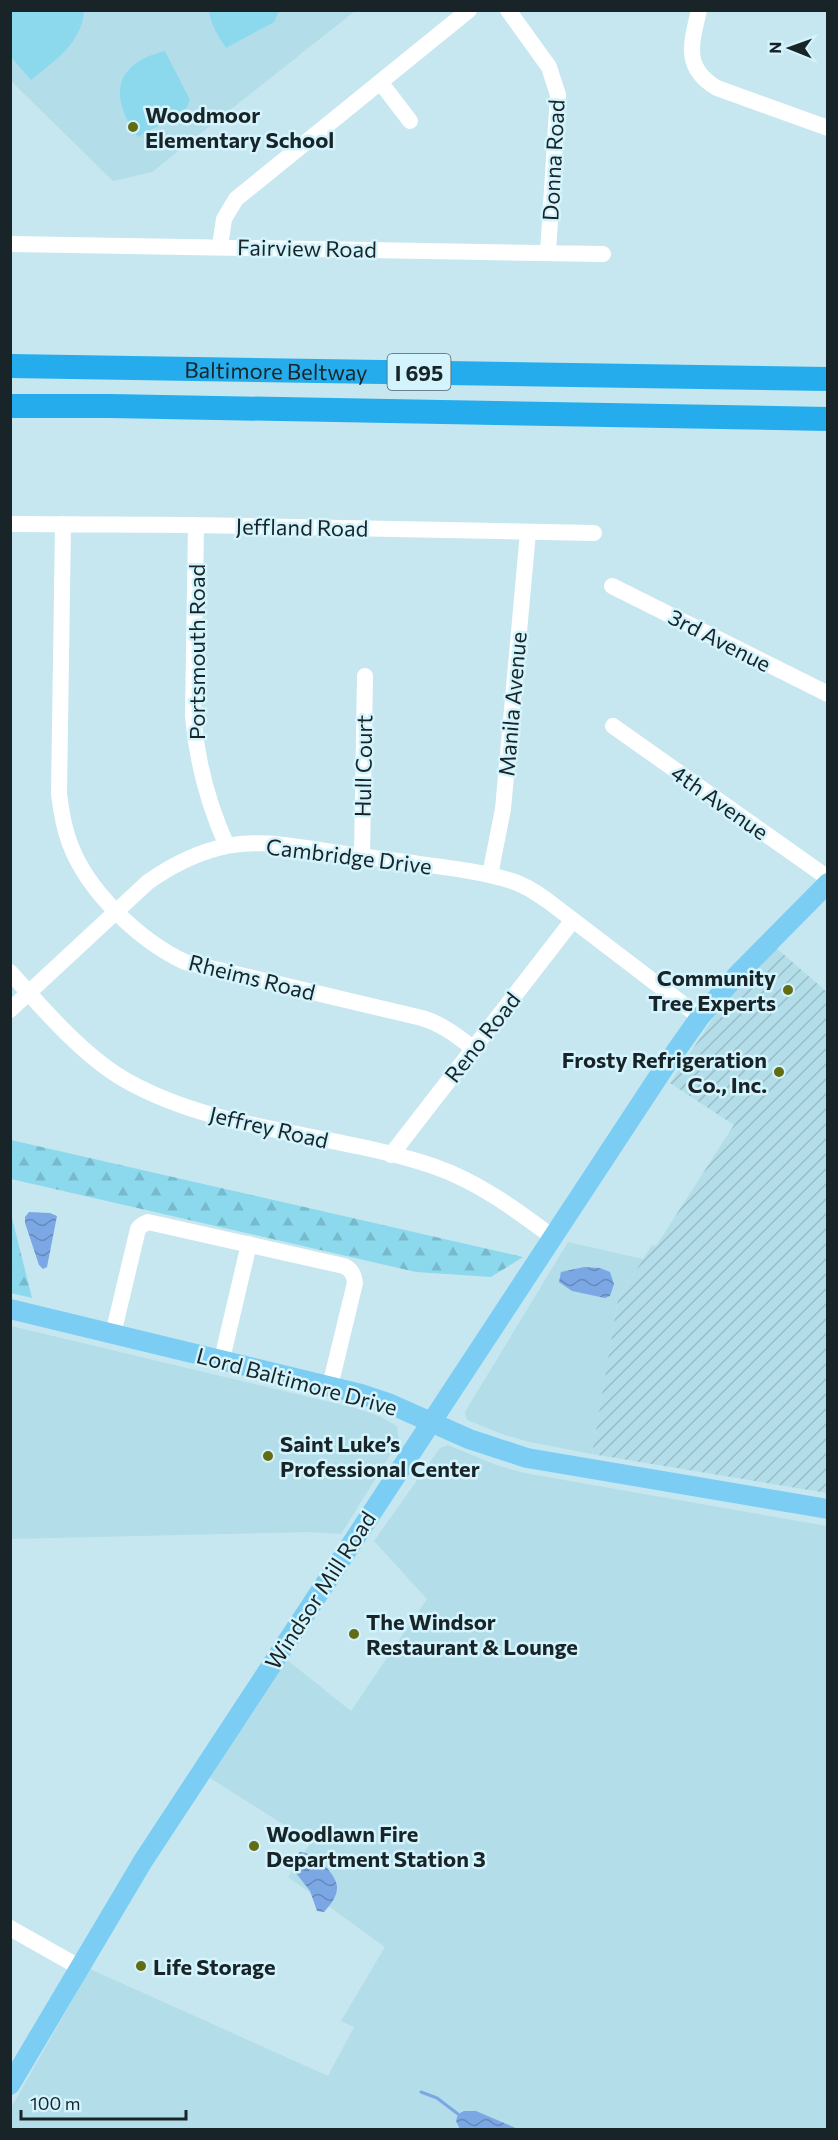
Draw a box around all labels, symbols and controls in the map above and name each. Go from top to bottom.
north arrow [760,18,820,78]
text: N [765,42,784,54]
street label: Donna Road [536,99,570,221]
place label: Woodmoor Elementary School [145,101,334,153]
marker: Woodmoor Elementary School [126,120,140,134]
street label: Fairview Road [237,233,377,263]
road number: I 695 [388,354,450,390]
street label: Baltimore Beltway [184,355,368,385]
street label: Jeffland Road [235,512,369,542]
street label: Portsmouth Road [183,564,210,740]
street label: 3rd Avenue [664,603,776,677]
street label: Manila Avenue [492,630,532,778]
street label: Hull Court [349,715,377,817]
street label: 4th Avenue [666,759,774,845]
street label: Cambridge Drive [265,832,433,880]
street label: Rheims Road [186,948,318,1006]
place label: Community Tree Experts [648,964,776,1016]
marker: Community Tree Experts [781,983,795,997]
street label: Reno Road [438,987,526,1087]
place label: Frosty Refrigeration Co., Inc. [562,1046,767,1098]
marker: Frosty Refrigeration Co., Inc. [772,1065,786,1079]
street label: Jeffrey Road [207,1100,331,1154]
street label: Lord Baltimore Drive [194,1341,400,1421]
place label: Saint Luke’s Professional Center [280,1430,480,1482]
marker: Saint Luke’s Professional Center [261,1449,275,1463]
street label: Windsor Mill Road [259,1506,381,1674]
place label: The Windsor Restaurant & Lounge [366,1608,578,1660]
marker: The Windsor Restaurant & Lounge [347,1627,361,1641]
place label: Woodlawn Fire Department Station 3 [266,1820,486,1872]
marker: Woodlawn Fire Department Station 3 [247,1839,261,1853]
place label: Life Storage [153,1953,276,1980]
marker: Life Storage [134,1959,148,1973]
scale bar [21,2083,186,2121]
text: 100 m [30,2092,80,2114]

